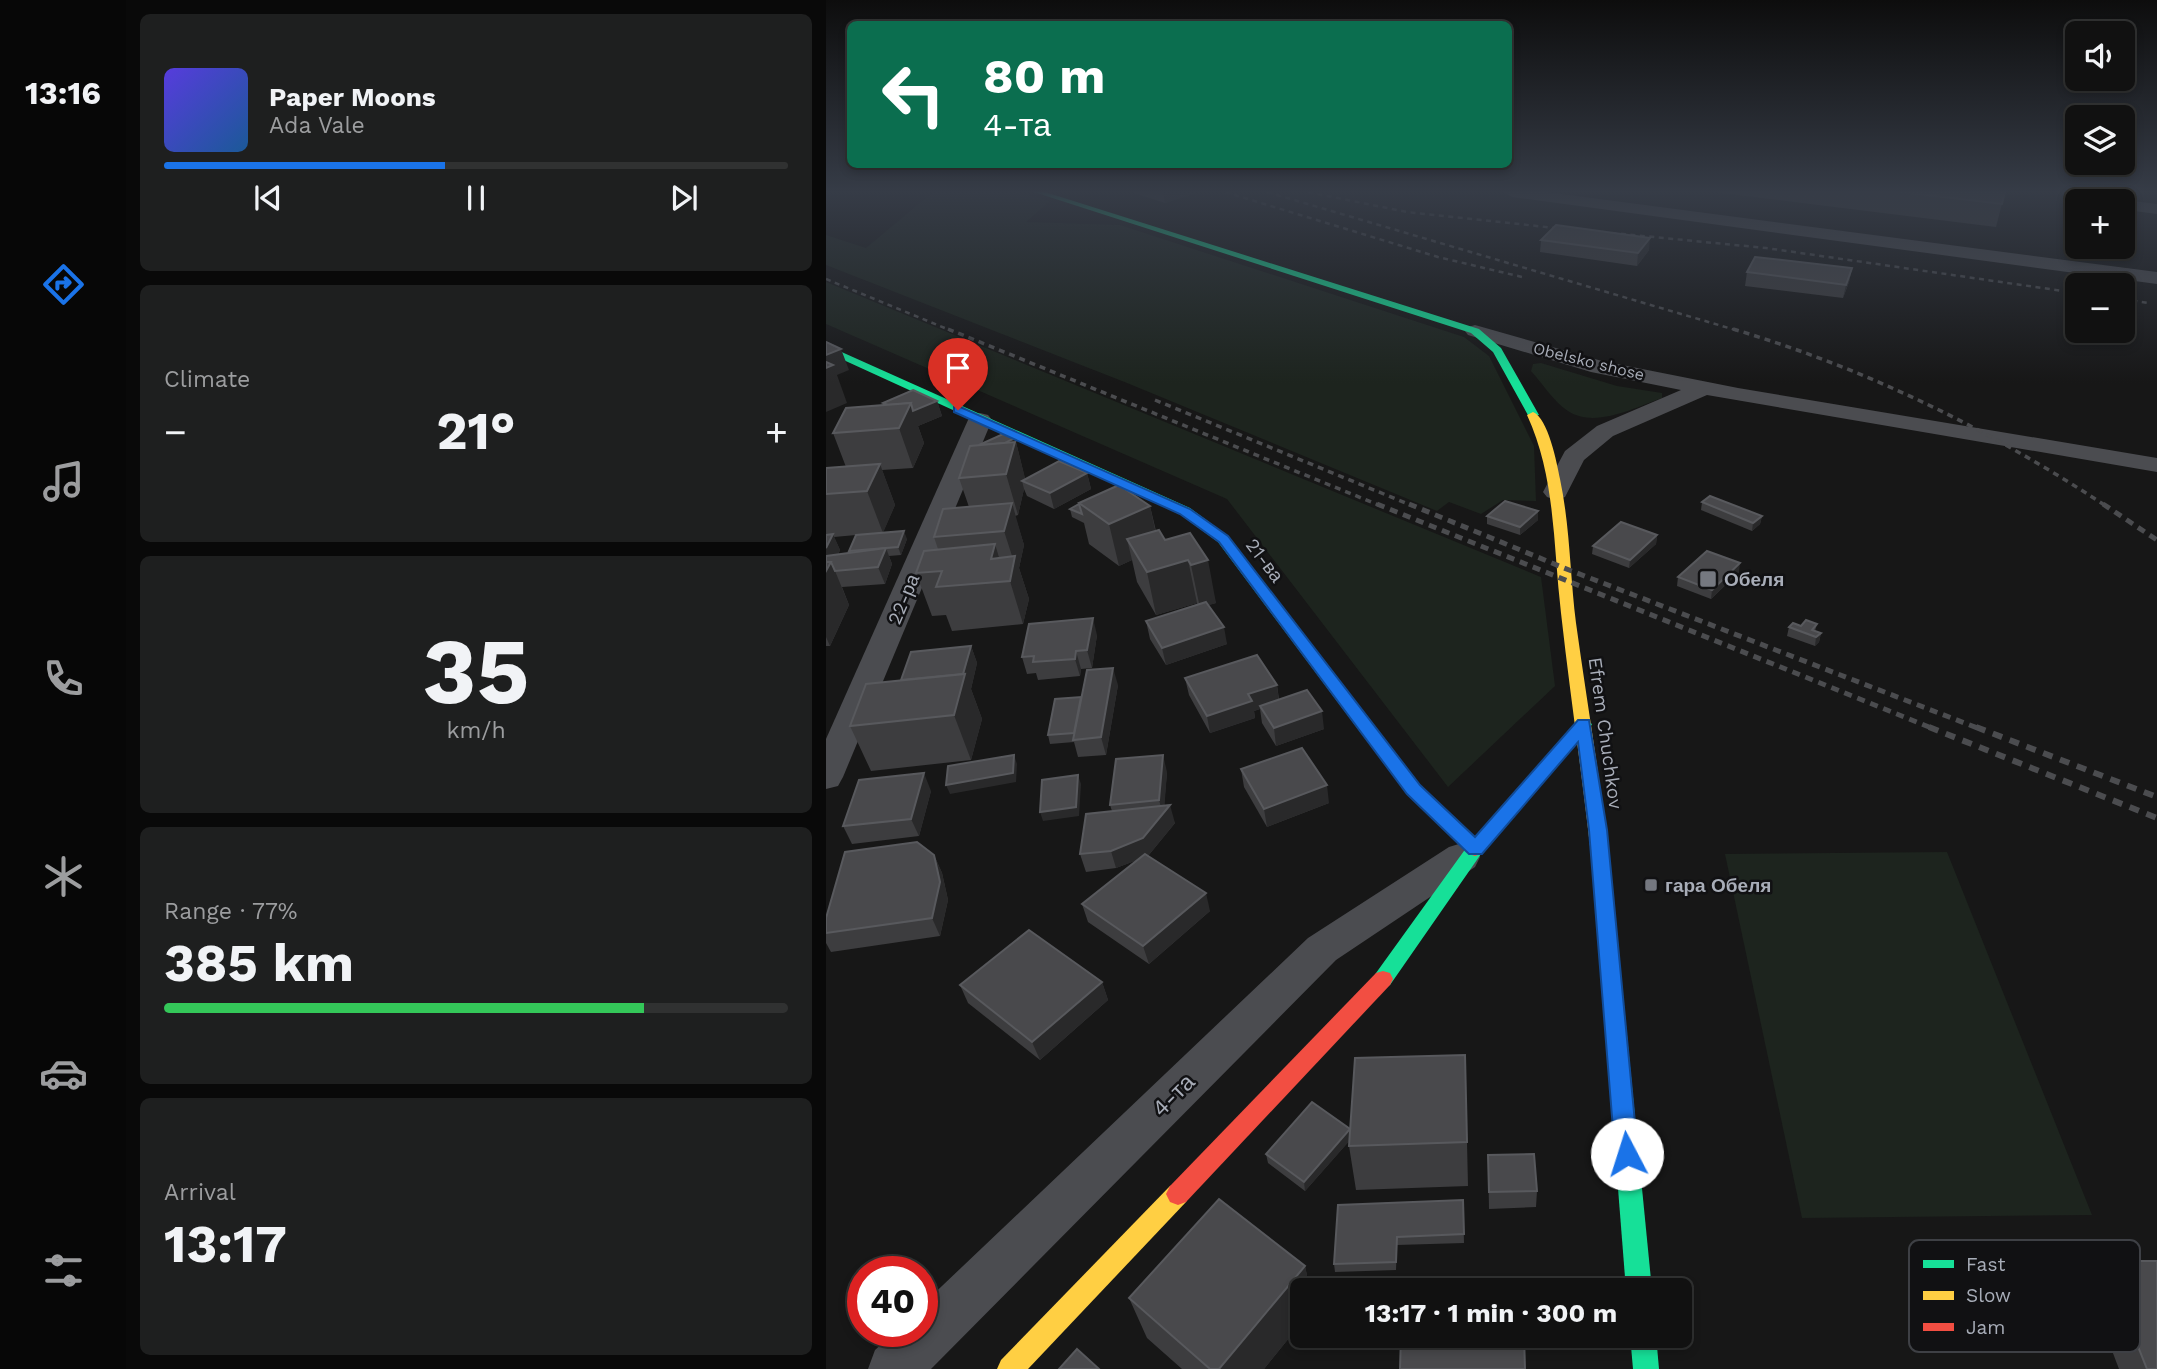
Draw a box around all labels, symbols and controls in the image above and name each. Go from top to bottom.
map controls [2065,21,2135,343]
button: sound [2065,21,2135,91]
text: 80 m [983,47,1105,105]
icon: left [868,49,959,140]
text: 13:16 [25,74,101,112]
text: Paper Moons [269,82,436,112]
button: layers [2065,105,2135,175]
text: 4-та [983,106,1051,144]
text: Ada Vale [269,112,365,139]
icon: previous [249,179,287,217]
icon: pause [457,179,495,217]
icon: next [665,179,703,217]
button: + [2065,189,2135,259]
icon: directions [39,260,88,309]
button: − [2065,273,2135,343]
pin [928,338,988,410]
street label: Obelsko shose [1531,338,1646,384]
icon: arrive [939,349,977,387]
text: Climate [164,366,250,393]
text: 21° [436,401,516,462]
text: − [164,410,187,454]
text: + [765,410,788,454]
icon: music [39,457,88,506]
street label: 21-ва [1241,534,1289,587]
place label: Обеля [1724,568,1784,591]
marker: Обеля [1698,569,1718,589]
street label: 22-ра [883,570,924,628]
text: 35 [422,618,530,725]
icon: phone [39,654,88,703]
street label: Efrem Chuchkov [1583,656,1628,810]
text: km/h [446,717,506,744]
icon: climate [39,852,88,901]
place label: гара Обеля [1665,874,1771,897]
marker: гара Обеля [1643,877,1659,893]
text: Range · 77% [164,898,298,925]
text: 385 km [164,933,354,994]
icon: car [39,1049,88,1098]
street label: 4-та [1147,1068,1200,1122]
position arrow [1590,1117,1664,1191]
text: Arrival [164,1179,236,1206]
text: 13:17 [164,1214,287,1275]
legend [1909,1240,2140,1352]
icon: filters [39,1246,88,1295]
text: Fast [1966,1253,2005,1276]
speed limit sign: 40 [847,1256,938,1347]
text: Slow [1966,1284,2011,1307]
text: 13:17 · 1 min · 300 m [1365,1298,1617,1328]
text: Jam [1966,1316,2005,1339]

